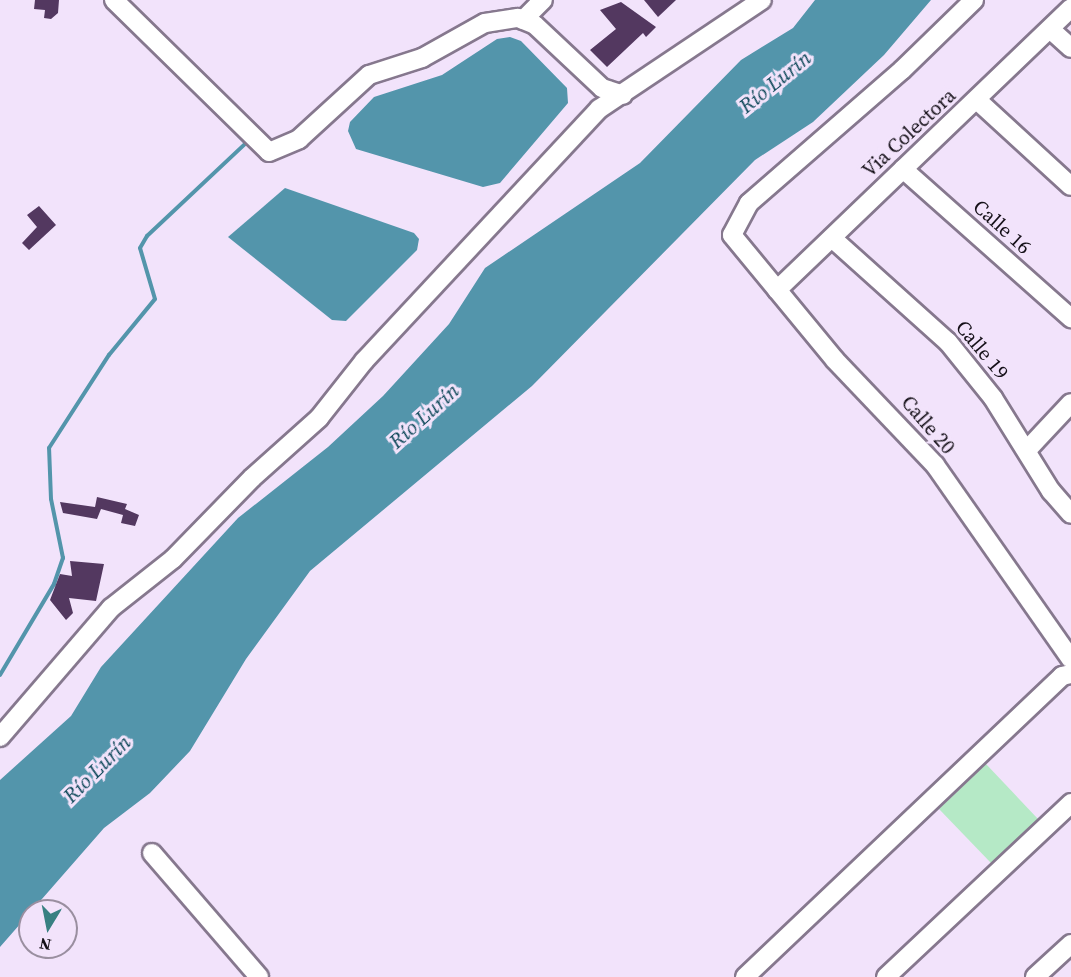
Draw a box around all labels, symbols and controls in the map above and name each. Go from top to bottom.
water label: Río Lurín [734,45,816,119]
street label: Via Colectora [857,84,961,182]
street label: Calle 16 [968,195,1036,259]
street label: Calle 19 [950,316,1014,384]
water label: Río Lurín [384,378,464,454]
street label: Calle 20 [896,391,960,459]
water label: Río Lurín [58,730,136,808]
north arrow [18,899,78,959]
text: N [38,933,53,957]

